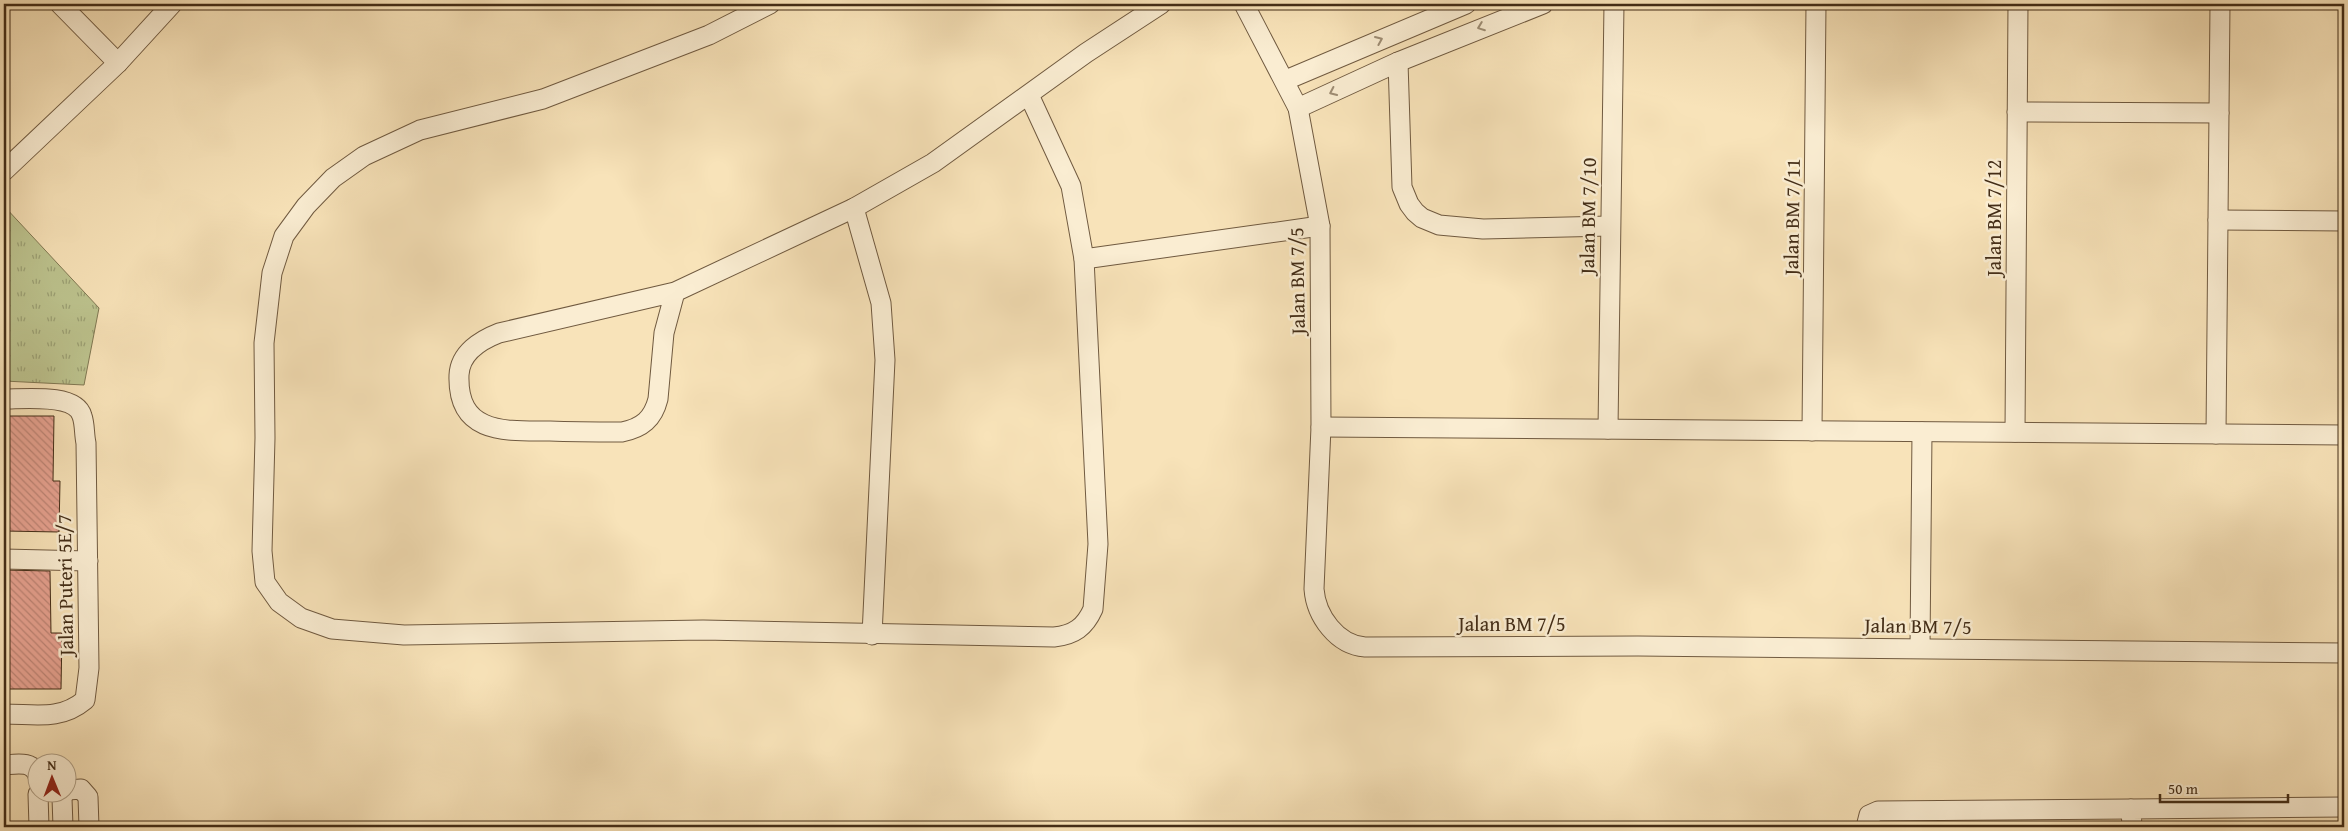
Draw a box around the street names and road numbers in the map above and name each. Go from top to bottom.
street label: Jalan BM 7/10 [1572,157,1603,278]
street label: Jalan BM 7/11 [1776,158,1807,279]
street label: Jalan BM 7/12 [1979,160,2008,279]
street label: Jalan BM 7/5 [1281,227,1312,338]
street label: Jalan Puteri 5E/7 [49,514,80,659]
street label: Jalan BM 7/5 [1455,609,1566,638]
street label: Jalan BM 7/5 [1861,610,1972,641]

